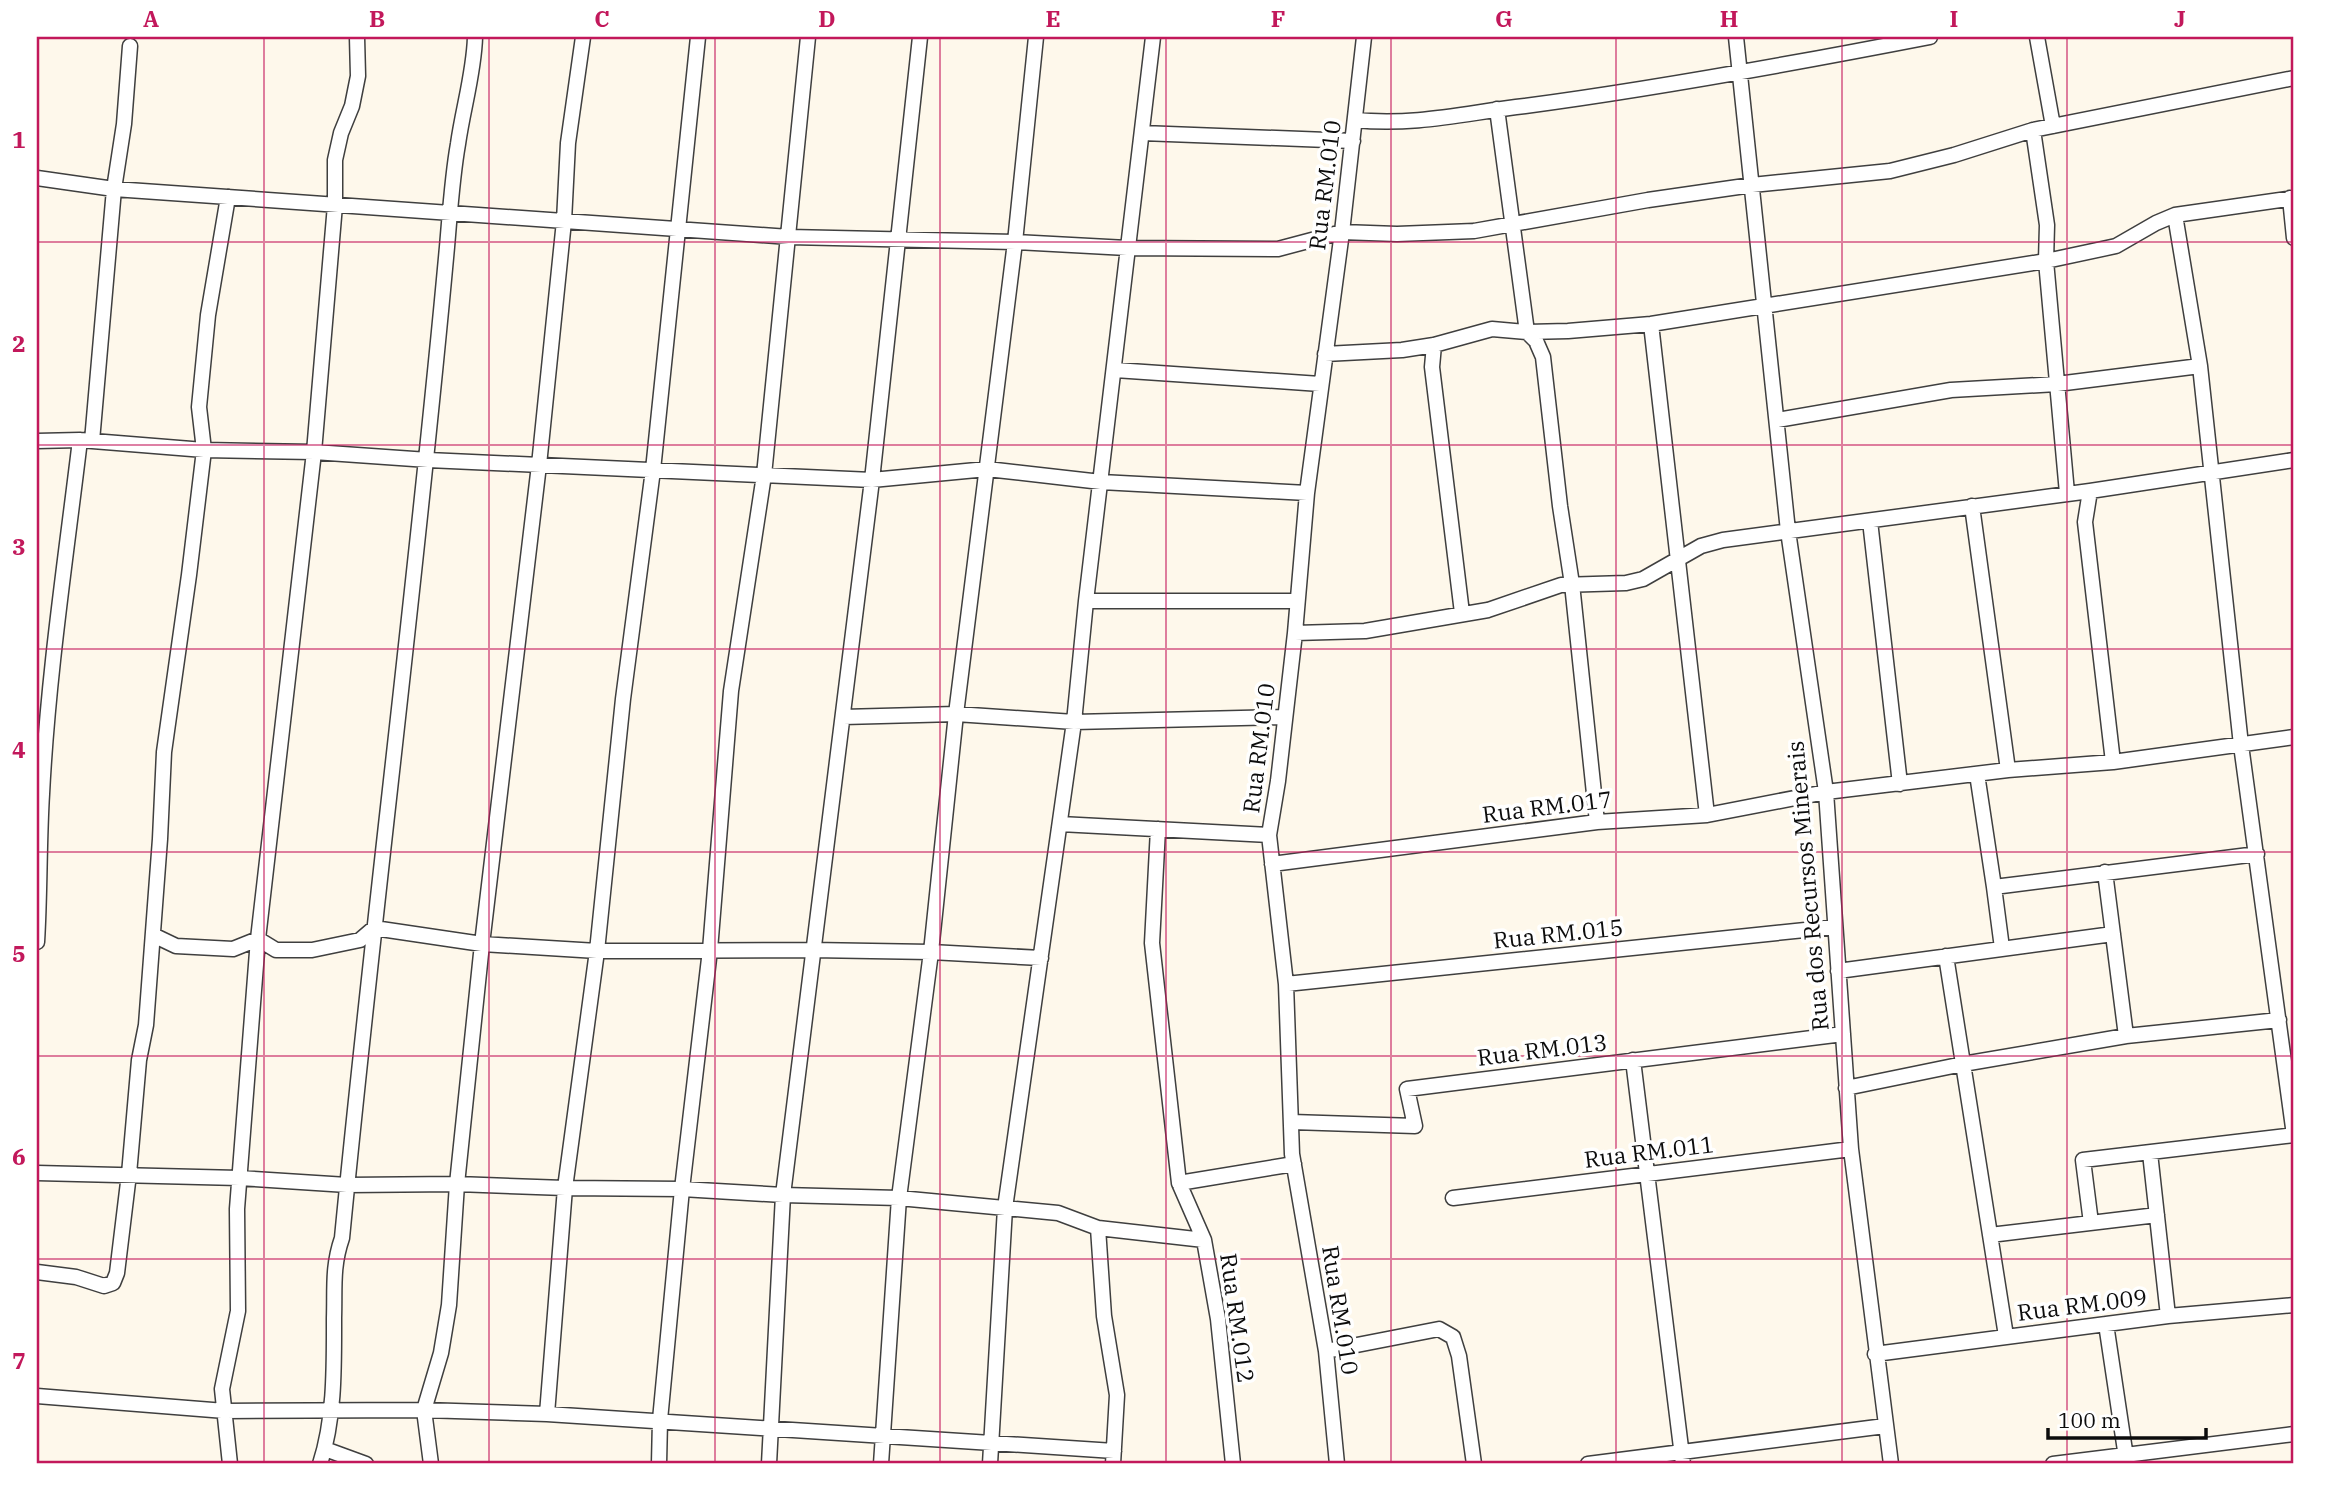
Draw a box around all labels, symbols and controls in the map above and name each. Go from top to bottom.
text: A [143,3,159,33]
text: B [369,3,385,33]
text: C [594,3,610,33]
text: D [818,3,836,33]
text: E [1045,3,1061,33]
text: F [1271,3,1285,33]
text: G [1495,3,1513,33]
text: H [1720,3,1738,33]
text: I [1950,3,1958,33]
text: J [2174,3,2186,33]
street label: Rua RM.010 [1301,118,1347,252]
text: 1 [12,124,26,154]
text: 2 [12,328,26,358]
text: 3 [12,531,26,561]
street label: Rua RM.010 [1235,681,1281,815]
text: 4 [12,734,26,764]
street label: Rua dos Recursos Minerais [1779,740,1835,1032]
street label: Rua RM.017 [1480,783,1614,829]
street label: Rua RM.015 [1492,911,1624,955]
text: 5 [12,938,26,968]
street label: Rua RM.013 [1475,1026,1609,1072]
street label: Rua RM.011 [1582,1128,1716,1174]
text: 6 [12,1141,26,1171]
street label: Rua RM.010 [1316,1243,1366,1377]
street label: Rua RM.012 [1214,1251,1262,1385]
street label: Rua RM.009 [2015,1281,2149,1327]
text: 7 [12,1345,26,1375]
scale bar [2048,1396,2205,1440]
text: 100 m [2058,1406,2121,1434]

